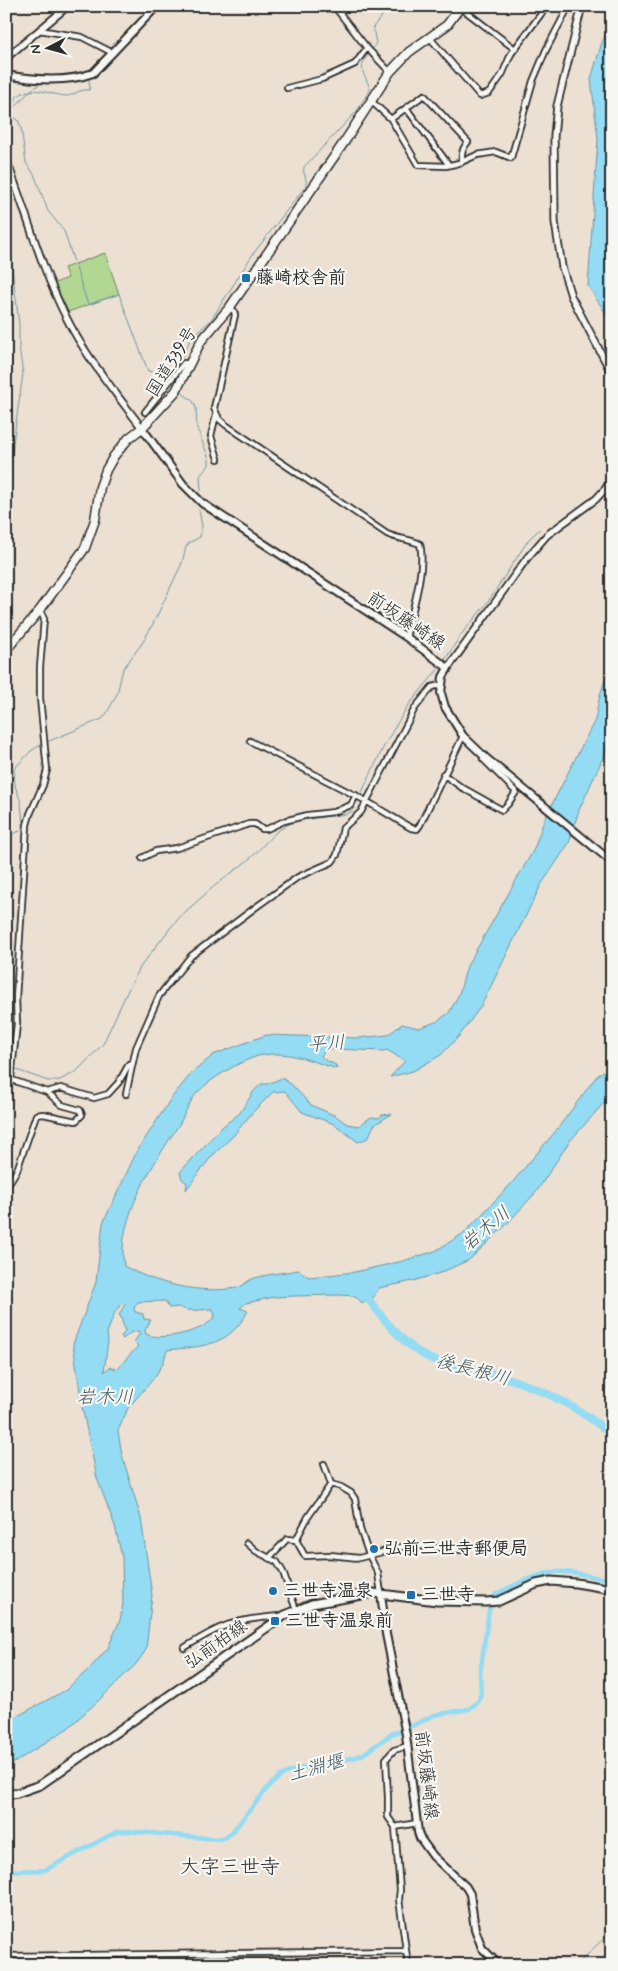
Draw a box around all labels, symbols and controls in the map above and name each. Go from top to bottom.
north arrow [22,22,72,72]
text: N [27,44,46,55]
place label: 藤崎校舎前 [256,266,346,290]
marker: 藤崎校舎前 [240,272,252,284]
street label: 国道339号 [141,322,203,402]
street label: 前坂藤崎線 [362,586,450,656]
water label: 平川 [306,1030,346,1058]
water label: 岩木川 [456,1201,516,1257]
water label: 後長根川 [433,1348,513,1392]
water label: 岩木川 [76,1385,134,1410]
place label: 弘前三世寺郵便局 [384,1537,528,1561]
marker: 弘前三世寺郵便局 [368,1543,380,1555]
place label: 三世寺温泉 [283,1579,373,1603]
place label: 三世寺 [421,1583,475,1607]
marker: 三世寺温泉 [267,1585,279,1597]
marker: 三世寺 [405,1589,417,1601]
place label: 三世寺温泉前 [285,1609,393,1633]
street label: 弘前柏線 [180,1615,252,1675]
marker: 三世寺温泉前 [269,1615,281,1627]
street label: 前坂藤崎線 [409,1729,443,1821]
water label: 土淵堰 [285,1748,349,1787]
district label: 大字三世寺 [180,1854,280,1881]

